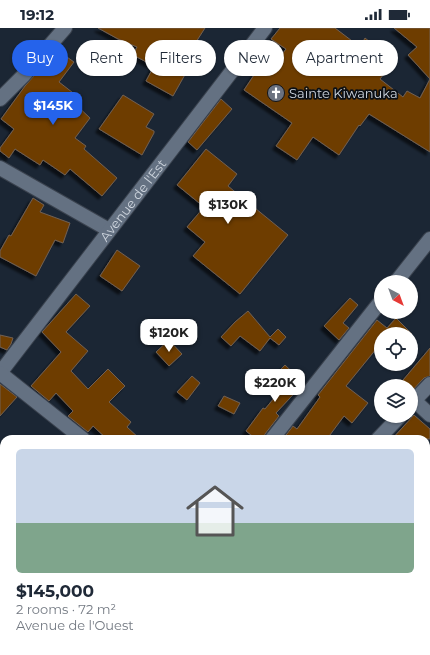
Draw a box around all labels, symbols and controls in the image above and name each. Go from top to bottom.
text: 19:12 [20,5,54,24]
chip: Buy [12,40,68,76]
chip: Rent [76,40,137,76]
chip: Filters [145,40,216,76]
chip: New [224,40,284,76]
chip: Apartment [292,40,398,76]
church icon: Sainte Kiwanuka [266,83,286,103]
place label: Sainte Kiwanuka [289,85,398,101]
pin: $145K [25,92,81,126]
text: $145K [33,97,73,113]
street label: Avenue de l'Est [96,156,169,244]
pin: $130K [200,191,256,225]
text: $130K [208,196,248,212]
north arrow [374,275,418,319]
map controls [374,275,418,423]
pin: $120K [141,319,197,353]
text: $120K [149,324,189,340]
button: locate [374,327,418,371]
pin: $220K [247,369,303,403]
text: $220K [254,374,296,390]
button: layers [374,379,418,423]
icon: home [179,475,251,547]
text: $145,000 [16,581,94,601]
text: 2 rooms · 72 m² [16,601,116,617]
text: Avenue de l'Ouest [16,617,134,633]

